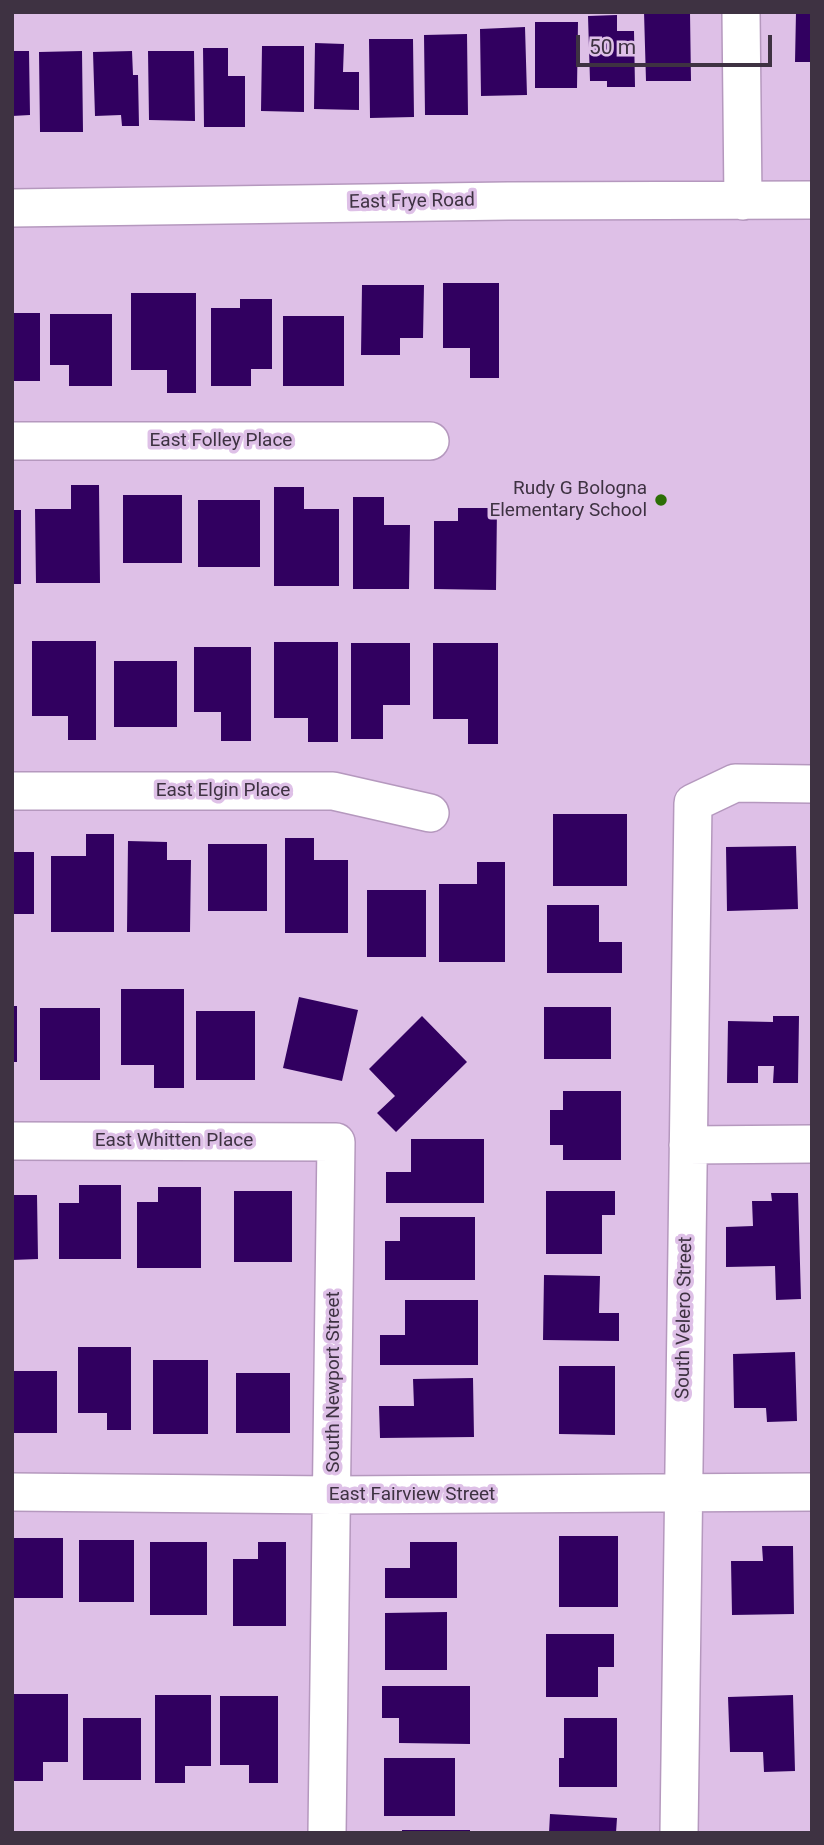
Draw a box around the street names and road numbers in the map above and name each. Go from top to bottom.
street label: East Frye Road [349,190,475,214]
street label: East Folley Place [150,430,292,452]
street label: East Elgin Place [156,780,290,802]
street label: East Whitten Place [95,1130,253,1152]
street label: South Velero Street [672,1237,698,1399]
street label: South Newport Street [323,1291,345,1473]
street label: East Fairview Street [329,1484,495,1506]

